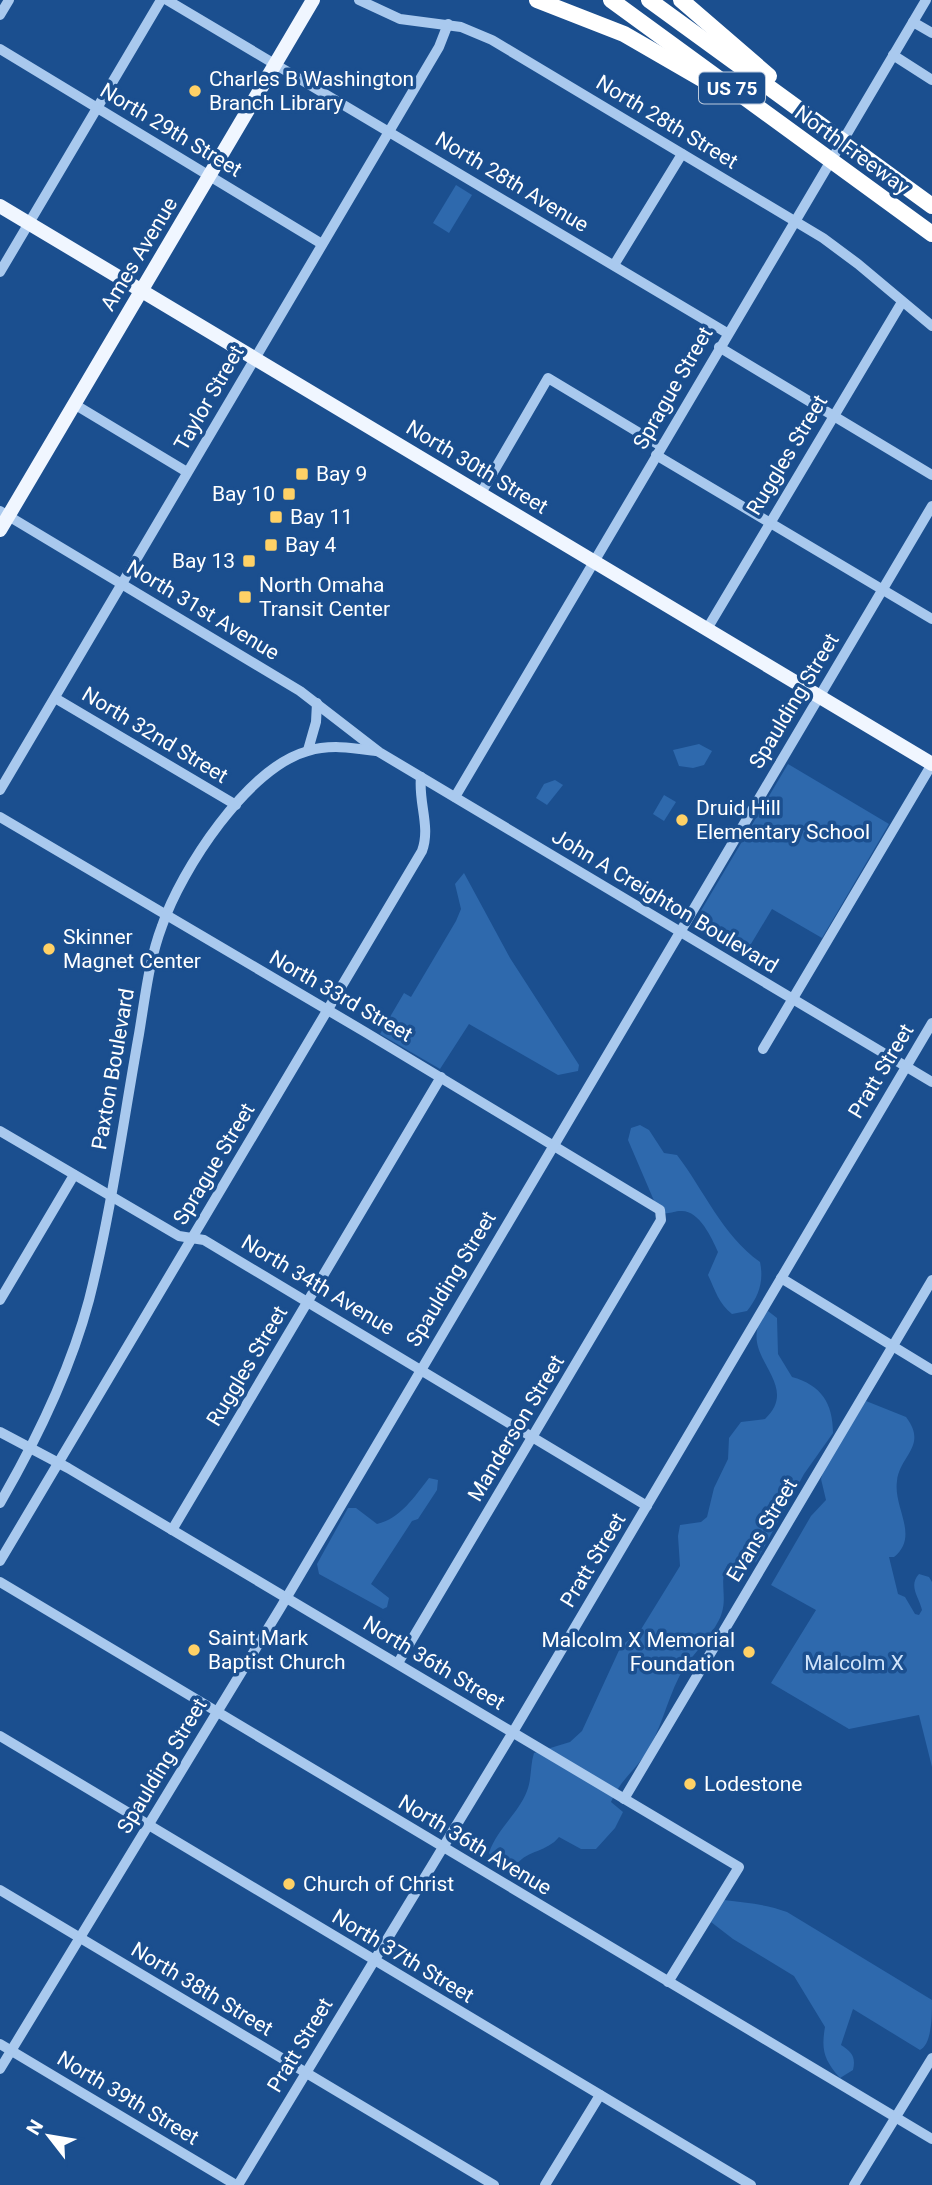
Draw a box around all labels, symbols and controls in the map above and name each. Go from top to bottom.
place label: Charles B Washington Branch Library [209,67,414,115]
street label: North 28th Street [592,70,742,174]
road number: US 75 [699,72,765,104]
street label: North 29th Street [96,78,246,182]
marker: Charles B Washington Branch Library [187,83,203,99]
street label: North Freeway [790,100,914,200]
street label: North 28th Avenue [431,127,593,237]
street label: Ames Avenue [96,193,182,315]
street label: Sprague Street [628,322,718,454]
street label: Taylor Street [169,341,249,455]
street label: Ruggles Street [742,391,832,519]
street label: North 30th Street [402,415,552,519]
place label: Bay 9 [316,462,367,486]
marker: Bay 9 [294,466,310,482]
place label: Bay 10 [212,482,275,506]
marker: Bay 10 [281,486,297,502]
place label: Bay 11 [290,505,353,529]
marker: Bay 11 [268,509,284,525]
place label: Bay 4 [285,533,336,557]
marker: Bay 4 [263,537,279,553]
place label: Bay 13 [172,549,235,573]
marker: Bay 13 [241,553,257,569]
street label: North 31st Avenue [122,555,284,665]
place label: North Omaha Transit Center [259,573,390,621]
marker: North Omaha Transit Center [237,589,253,605]
street label: Spaulding Street [744,629,844,773]
street label: North 32nd Street [78,682,232,788]
place label: Druid Hill Elementary School [696,796,870,844]
marker: Druid Hill Elementary School [674,812,690,828]
street label: John A Creighton Boulevard [548,824,782,978]
place label: Skinner Magnet Center [63,925,201,973]
marker: Skinner Magnet Center [41,941,57,957]
street label: North 33rd Street [265,945,417,1047]
street label: Paxton Boulevard [87,986,139,1152]
street label: Pratt Street [843,1019,919,1122]
street label: Sprague Street [168,1099,260,1229]
street label: Spaulding Street [401,1207,501,1351]
street label: North 34th Avenue [237,1230,399,1340]
street label: Ruggles Street [202,1302,292,1430]
street label: Manderson Street [463,1350,569,1506]
street label: Evans Street [722,1474,802,1586]
street label: Pratt Street [555,1508,631,1611]
street label: North 36th Street [359,1611,509,1715]
place label: Saint Mark Baptist Church [208,1626,345,1674]
place label: Malcolm X Memorial Foundation [541,1628,735,1676]
marker: Saint Mark Baptist Church [186,1642,202,1658]
marker: Malcolm X Memorial Foundation [741,1644,757,1660]
park label: Malcolm X [804,1651,904,1675]
street label: Spaulding Street [112,1694,212,1838]
place label: Lodestone [704,1772,802,1796]
marker: Lodestone [682,1776,698,1792]
street label: North 36th Avenue [394,1790,556,1900]
place label: Church of Christ [303,1872,454,1896]
marker: Church of Christ [281,1876,297,1892]
street label: North 37th Street [328,1904,478,2008]
street label: North 38th Street [127,1937,277,2041]
street label: Pratt Street [262,1993,338,2096]
street label: North 39th Street [53,2046,203,2150]
north arrow [14,2101,84,2171]
text: N [22,2116,48,2139]

